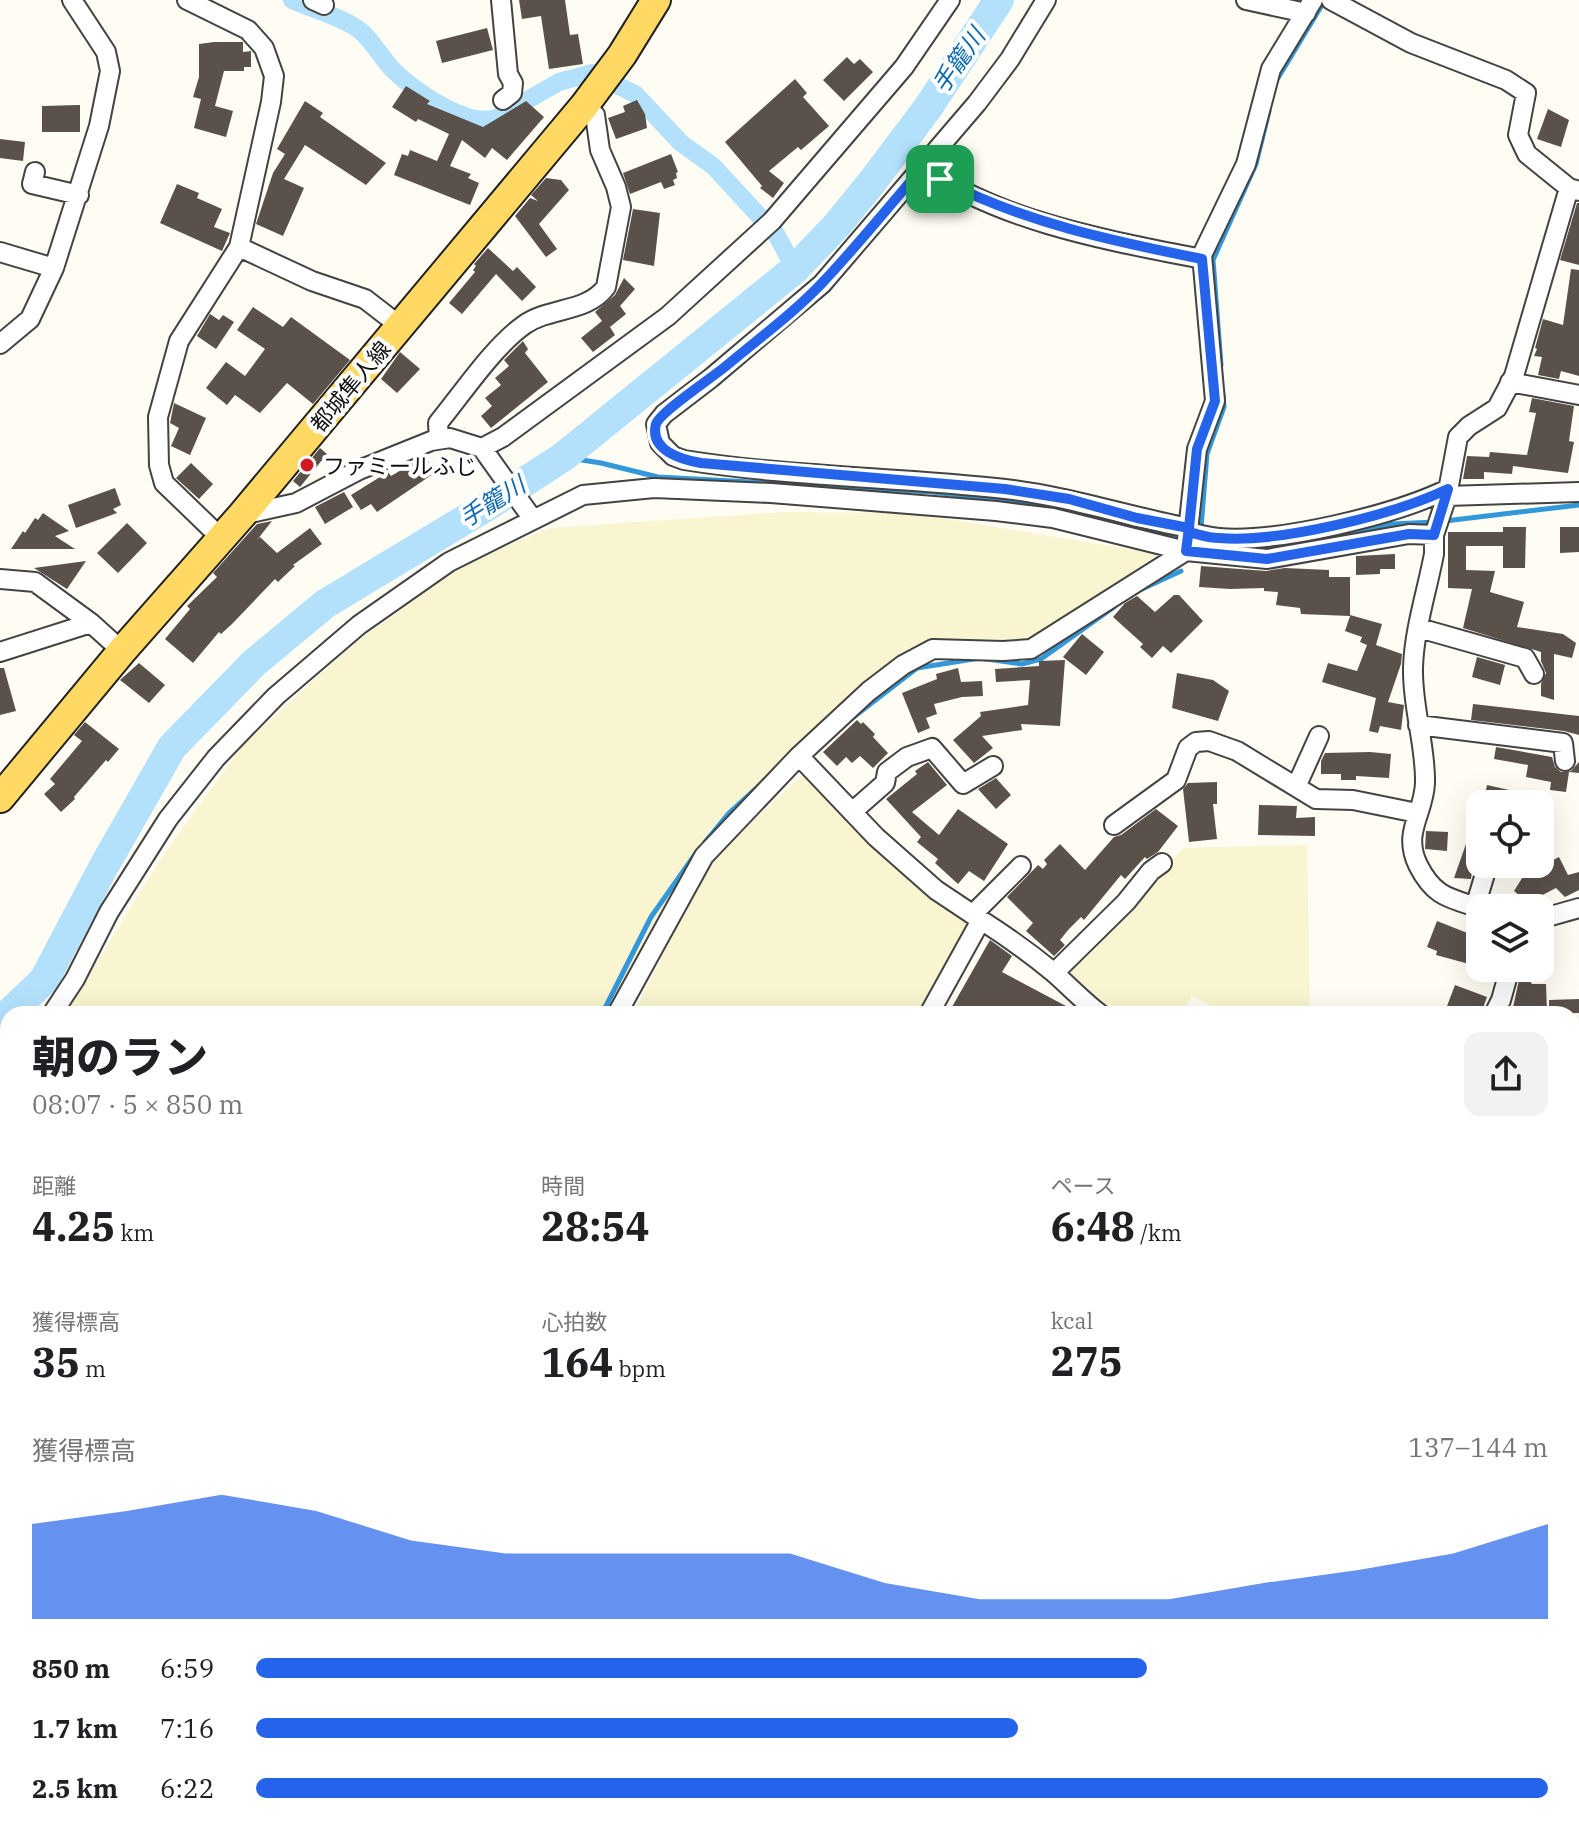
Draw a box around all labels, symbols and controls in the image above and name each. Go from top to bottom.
water label: 手籠川 [924,19,993,99]
pin [906,145,974,213]
icon: arrive [918,157,962,201]
street label: 都城隼人線 [304,335,396,437]
place label: ファミールふじ [323,451,477,480]
marker: ファミールふじ [298,456,316,474]
water label: 手籠川 [453,467,534,534]
map controls [1466,790,1554,982]
button: locate [1466,790,1554,878]
button: layers [1466,894,1554,982]
text: 朝のラン [32,1028,208,1085]
button: share [1464,1032,1548,1116]
text: 08:07 · 5 × 850 m [32,1087,243,1121]
text: 距離 [32,1171,76,1200]
text: 時間 [541,1171,585,1200]
text: ペース [1051,1171,1116,1200]
text: 4.25 [32,1200,115,1252]
text: 28:54 [541,1200,649,1252]
text: 6:48 [1051,1200,1135,1252]
text: km [115,1218,154,1247]
text: /km [1135,1218,1182,1247]
text: kcal [1051,1306,1093,1335]
text: 獲得標高 [32,1307,120,1336]
text: 心拍数 [541,1307,607,1336]
text: 275 [1051,1335,1123,1387]
text: 35 [32,1336,80,1388]
text: 164 [541,1336,613,1388]
text: m [80,1354,106,1383]
text: bpm [613,1354,666,1383]
text: 137–144 m [1408,1430,1548,1464]
text: 獲得標高 [32,1433,136,1467]
text: 850 m [32,1651,110,1685]
text: 6:59 [160,1651,214,1685]
text: 1.7 km [32,1711,118,1745]
text: 7:16 [160,1711,214,1745]
text: 2.5 km [32,1771,118,1805]
text: 6:22 [160,1771,214,1805]

